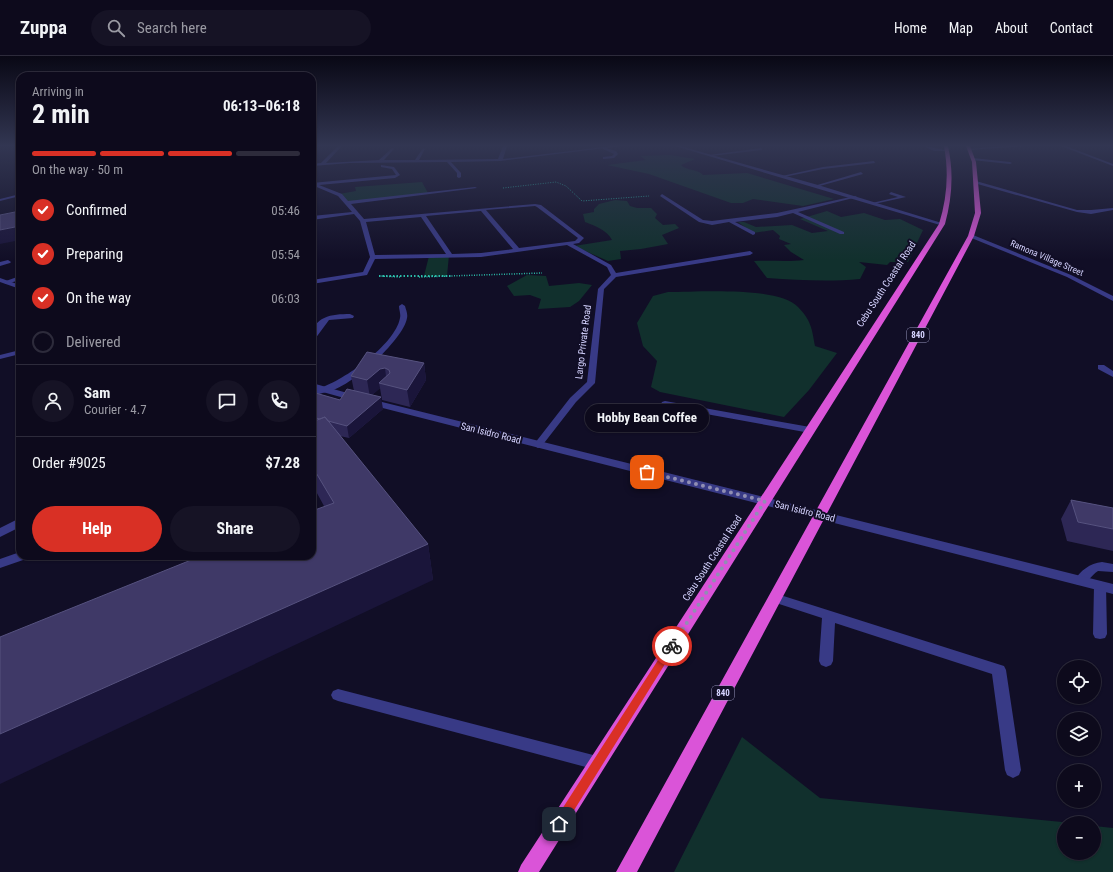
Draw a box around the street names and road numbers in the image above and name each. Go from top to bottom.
street label: Ramona Village Street [1009,238,1085,278]
street label: Cebu South Coastal Road [854,239,918,329]
street label: Largo Private Road [573,304,593,380]
road number: 840 [907,328,929,342]
street label: San Isidro Road [460,420,522,446]
street label: San Isidro Road [774,498,836,524]
street label: Cebu South Coastal Road [680,513,744,603]
road number: 840 [712,686,734,700]

